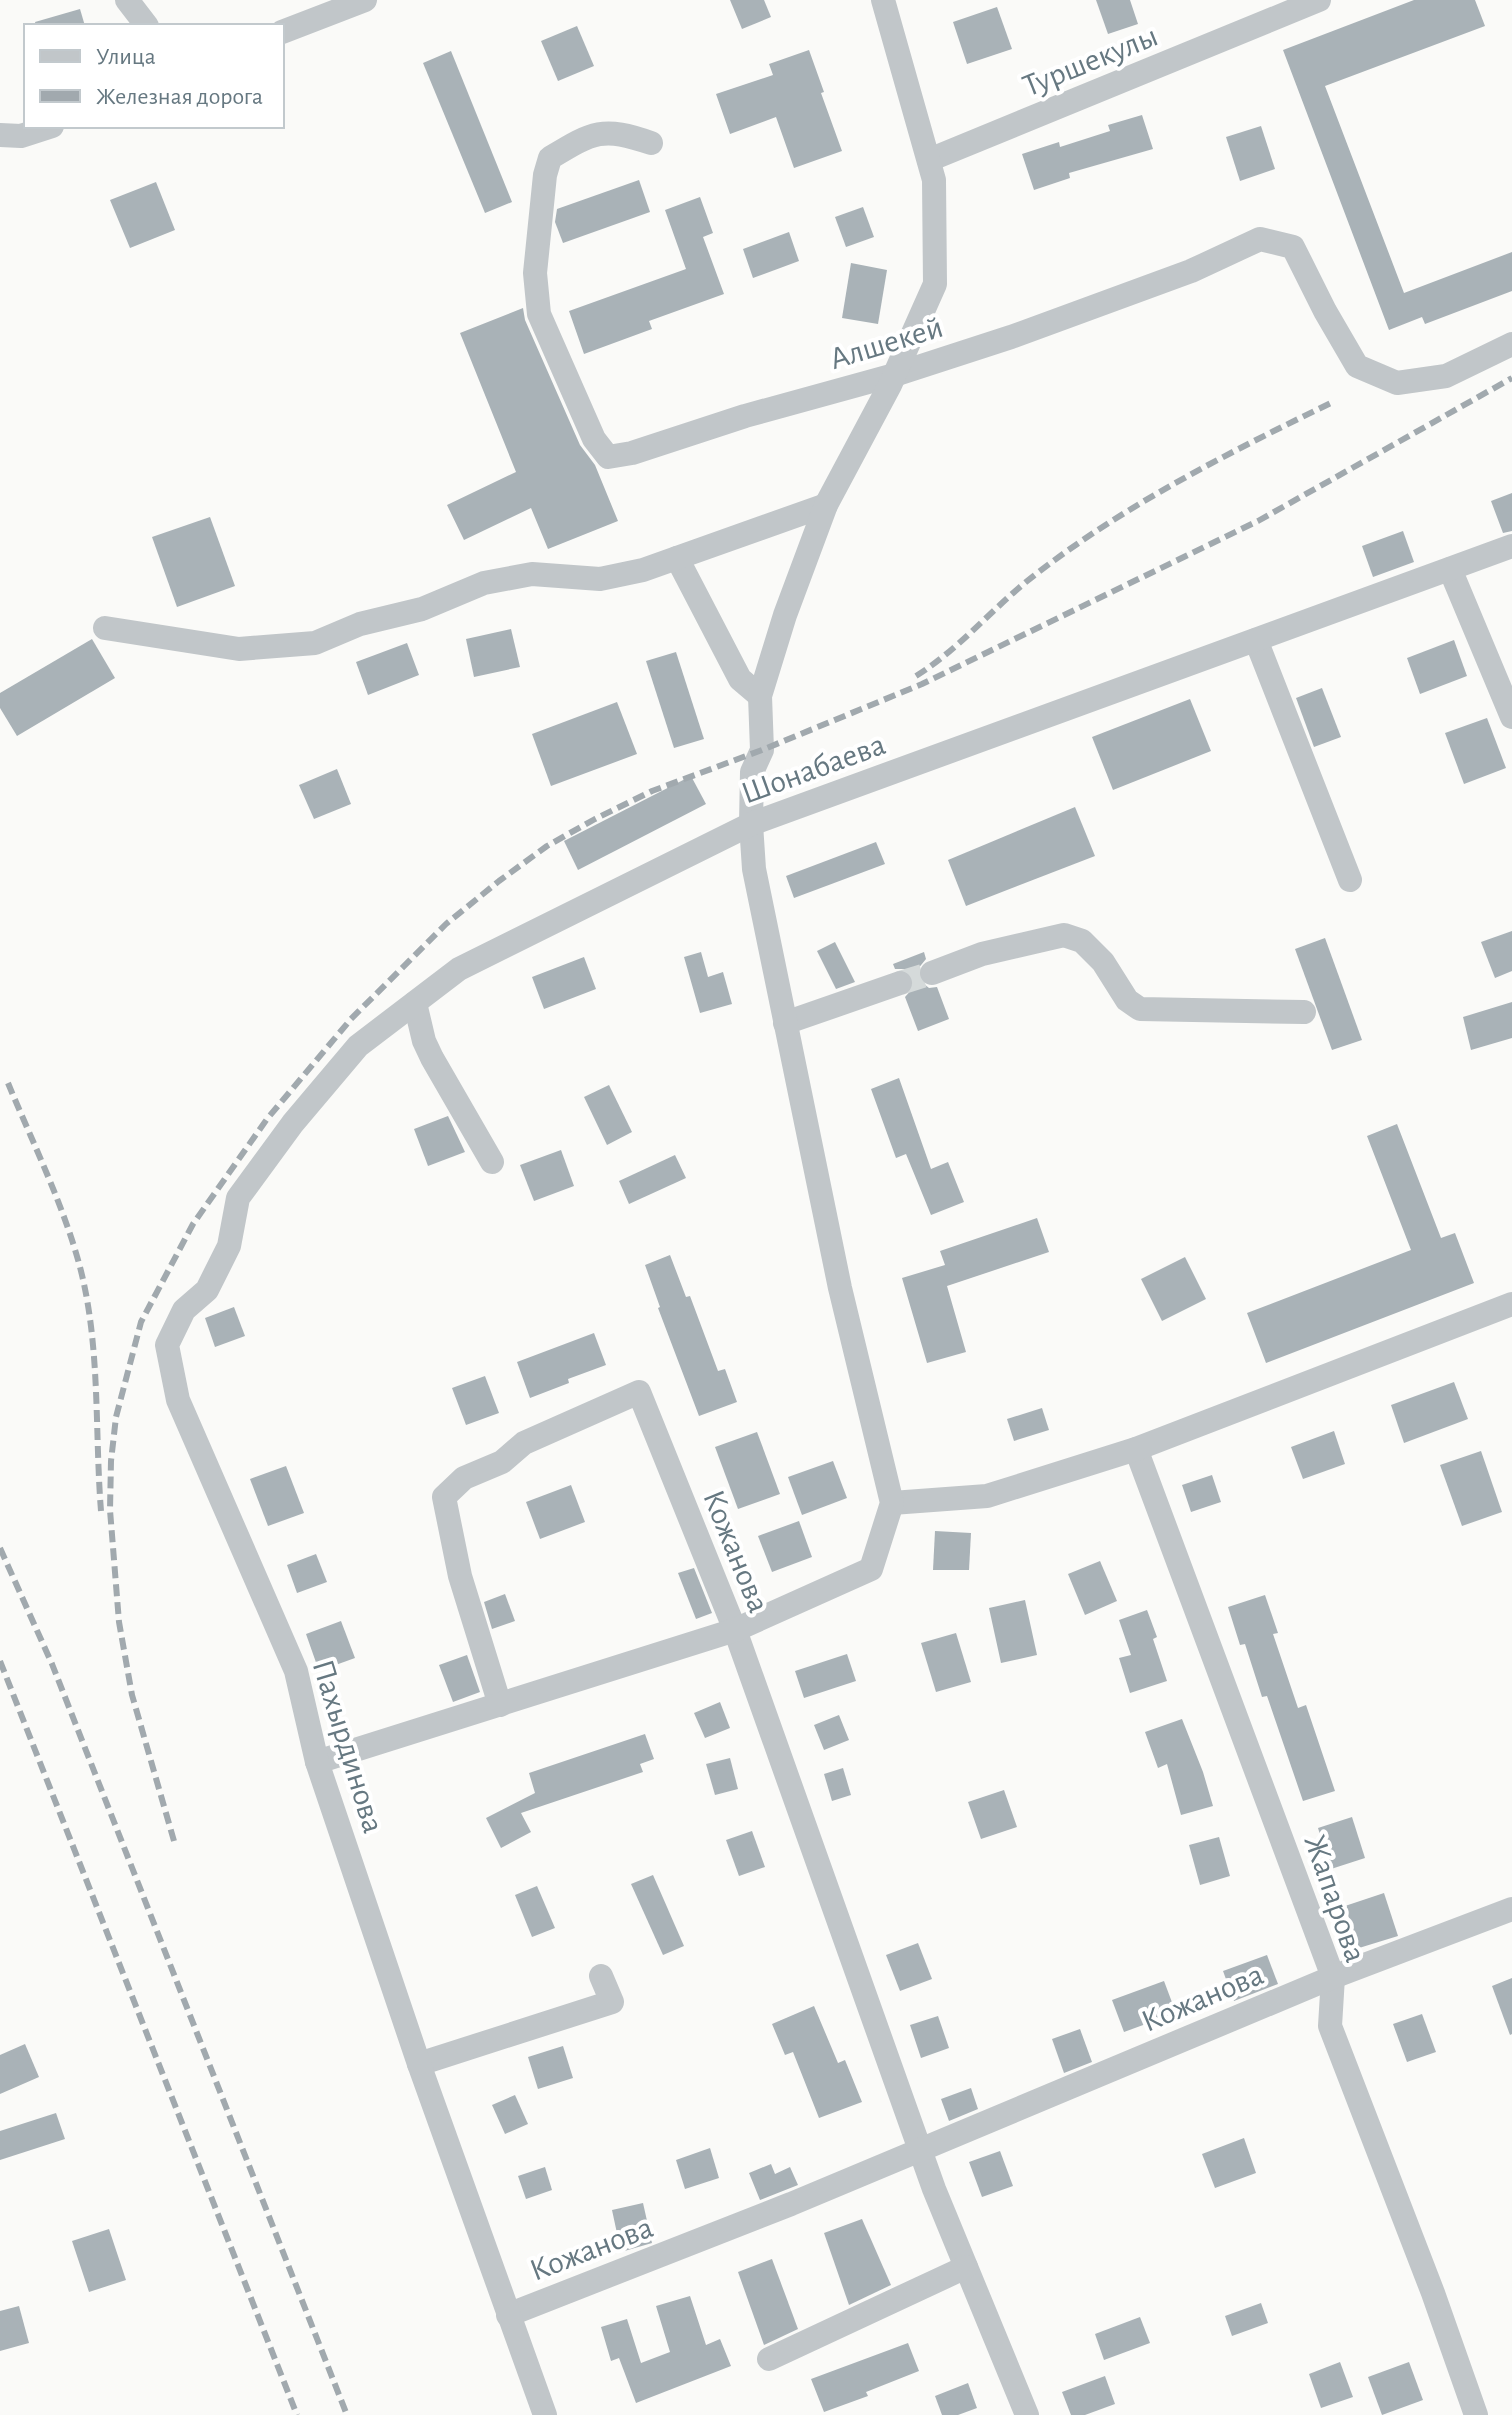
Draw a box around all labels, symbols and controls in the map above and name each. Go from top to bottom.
street label: Туршекулы [1019,20,1162,102]
legend [24,24,284,128]
text: Улица [96,45,156,69]
text: Железная дорога [96,85,263,109]
street label: Алшекей [826,311,947,375]
street label: Шонабаева [737,728,889,810]
street label: Кожанова [697,1486,775,1617]
street label: Пахырдинова [307,1656,390,1837]
street label: Жапарова [1298,1830,1372,1966]
street label: Кожанова [1137,1958,1268,2038]
street label: Кожанова [525,2211,657,2287]

